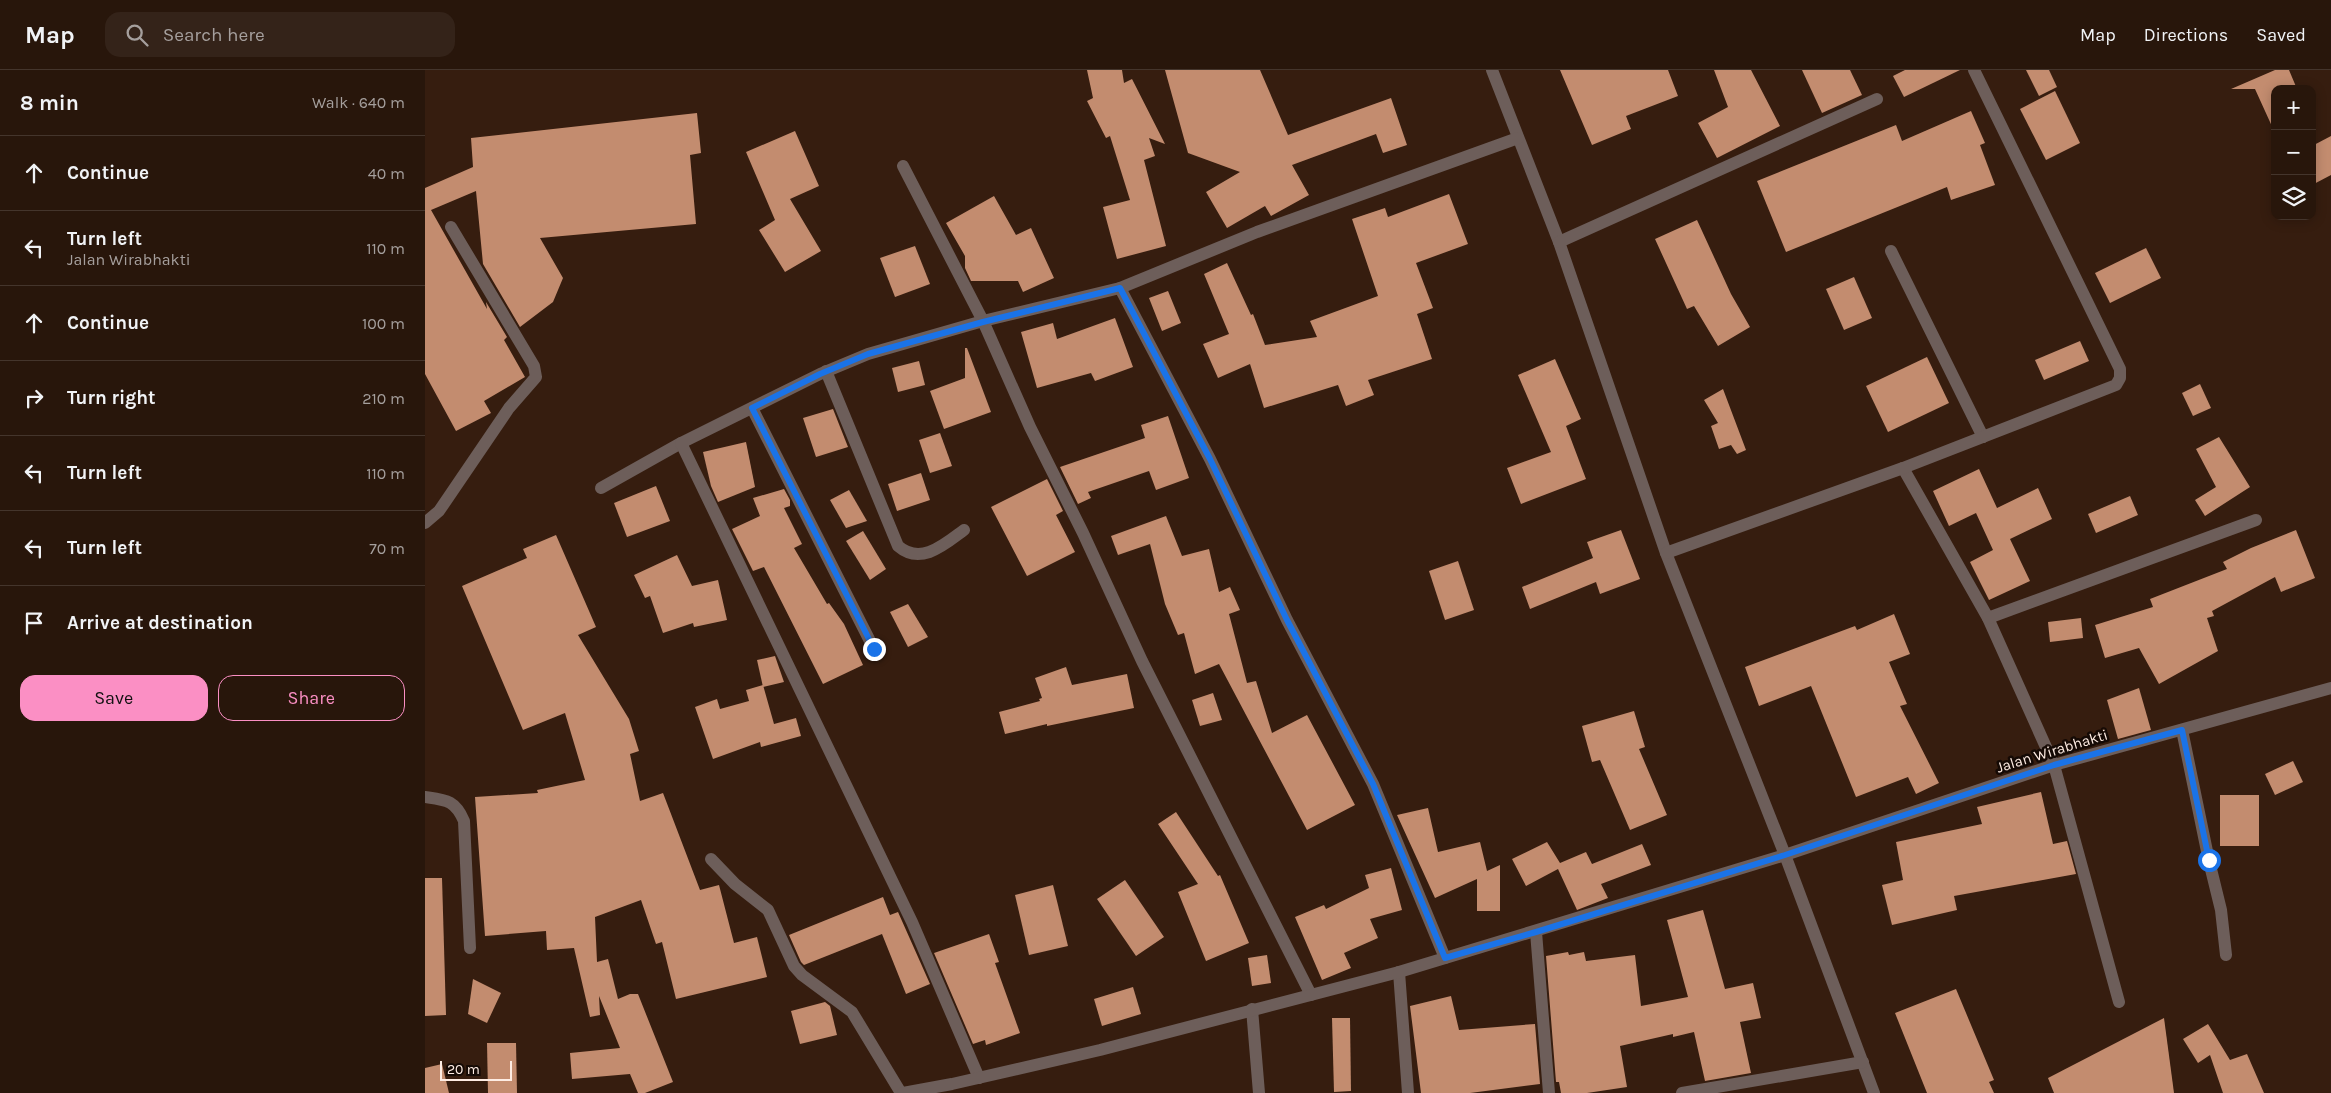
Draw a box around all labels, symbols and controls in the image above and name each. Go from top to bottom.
search box [105,12,455,57]
text: Map [25,21,75,49]
icon: search [123,21,151,49]
text: Search here [163,24,265,46]
text: Map [2080,24,2116,46]
text: Directions [2144,24,2228,46]
text: Saved [2256,24,2306,46]
map controls [2271,85,2316,220]
button: + [2271,85,2316,130]
text: 8 min [20,91,79,115]
text: Walk · 640 m [312,93,405,112]
button: − [2271,130,2316,175]
icon: ahead [20,159,48,187]
text: Continue [67,162,149,184]
text: 40 m [368,164,405,183]
button: layers [2271,175,2316,220]
text: Turn left [67,228,142,250]
icon: left [20,234,48,262]
text: 110 m [366,239,405,258]
text: Jalan Wirabhakti [67,250,190,269]
icon: ahead [20,309,48,337]
text: Continue [67,312,149,334]
text: 100 m [362,314,405,333]
icon: right [20,384,48,412]
text: Turn right [67,387,156,409]
text: 210 m [362,389,405,408]
icon: left [20,459,48,487]
text: Turn left [67,462,142,484]
text: 110 m [366,464,405,483]
icon: left [20,534,48,562]
text: Turn left [67,537,142,559]
text: 70 m [369,539,405,558]
icon: arrive [20,609,48,637]
text: Arrive at destination [67,612,253,634]
route end [863,638,886,661]
button: Save [20,675,208,721]
button: Share [218,675,405,721]
street label: Jalan Wirabhakti [1994,725,2110,777]
route start [2198,849,2221,872]
scale bar [440,1058,513,1081]
text: 20 m [447,1061,480,1078]

